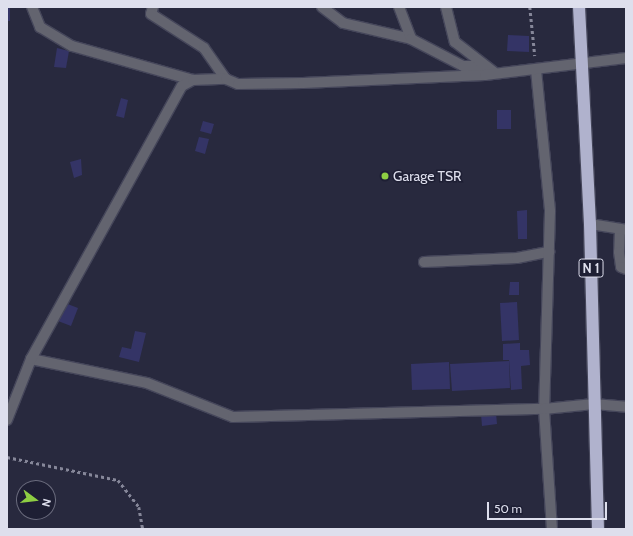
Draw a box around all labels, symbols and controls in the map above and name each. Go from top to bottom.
place label: Garage TSR [393,168,462,184]
marker: Garage TSR [380,171,390,181]
road number: N 1 [578,257,604,279]
north arrow [16,480,56,520]
scale bar [489,494,609,520]
text: N [39,497,54,508]
text: 50 m [494,501,522,516]

